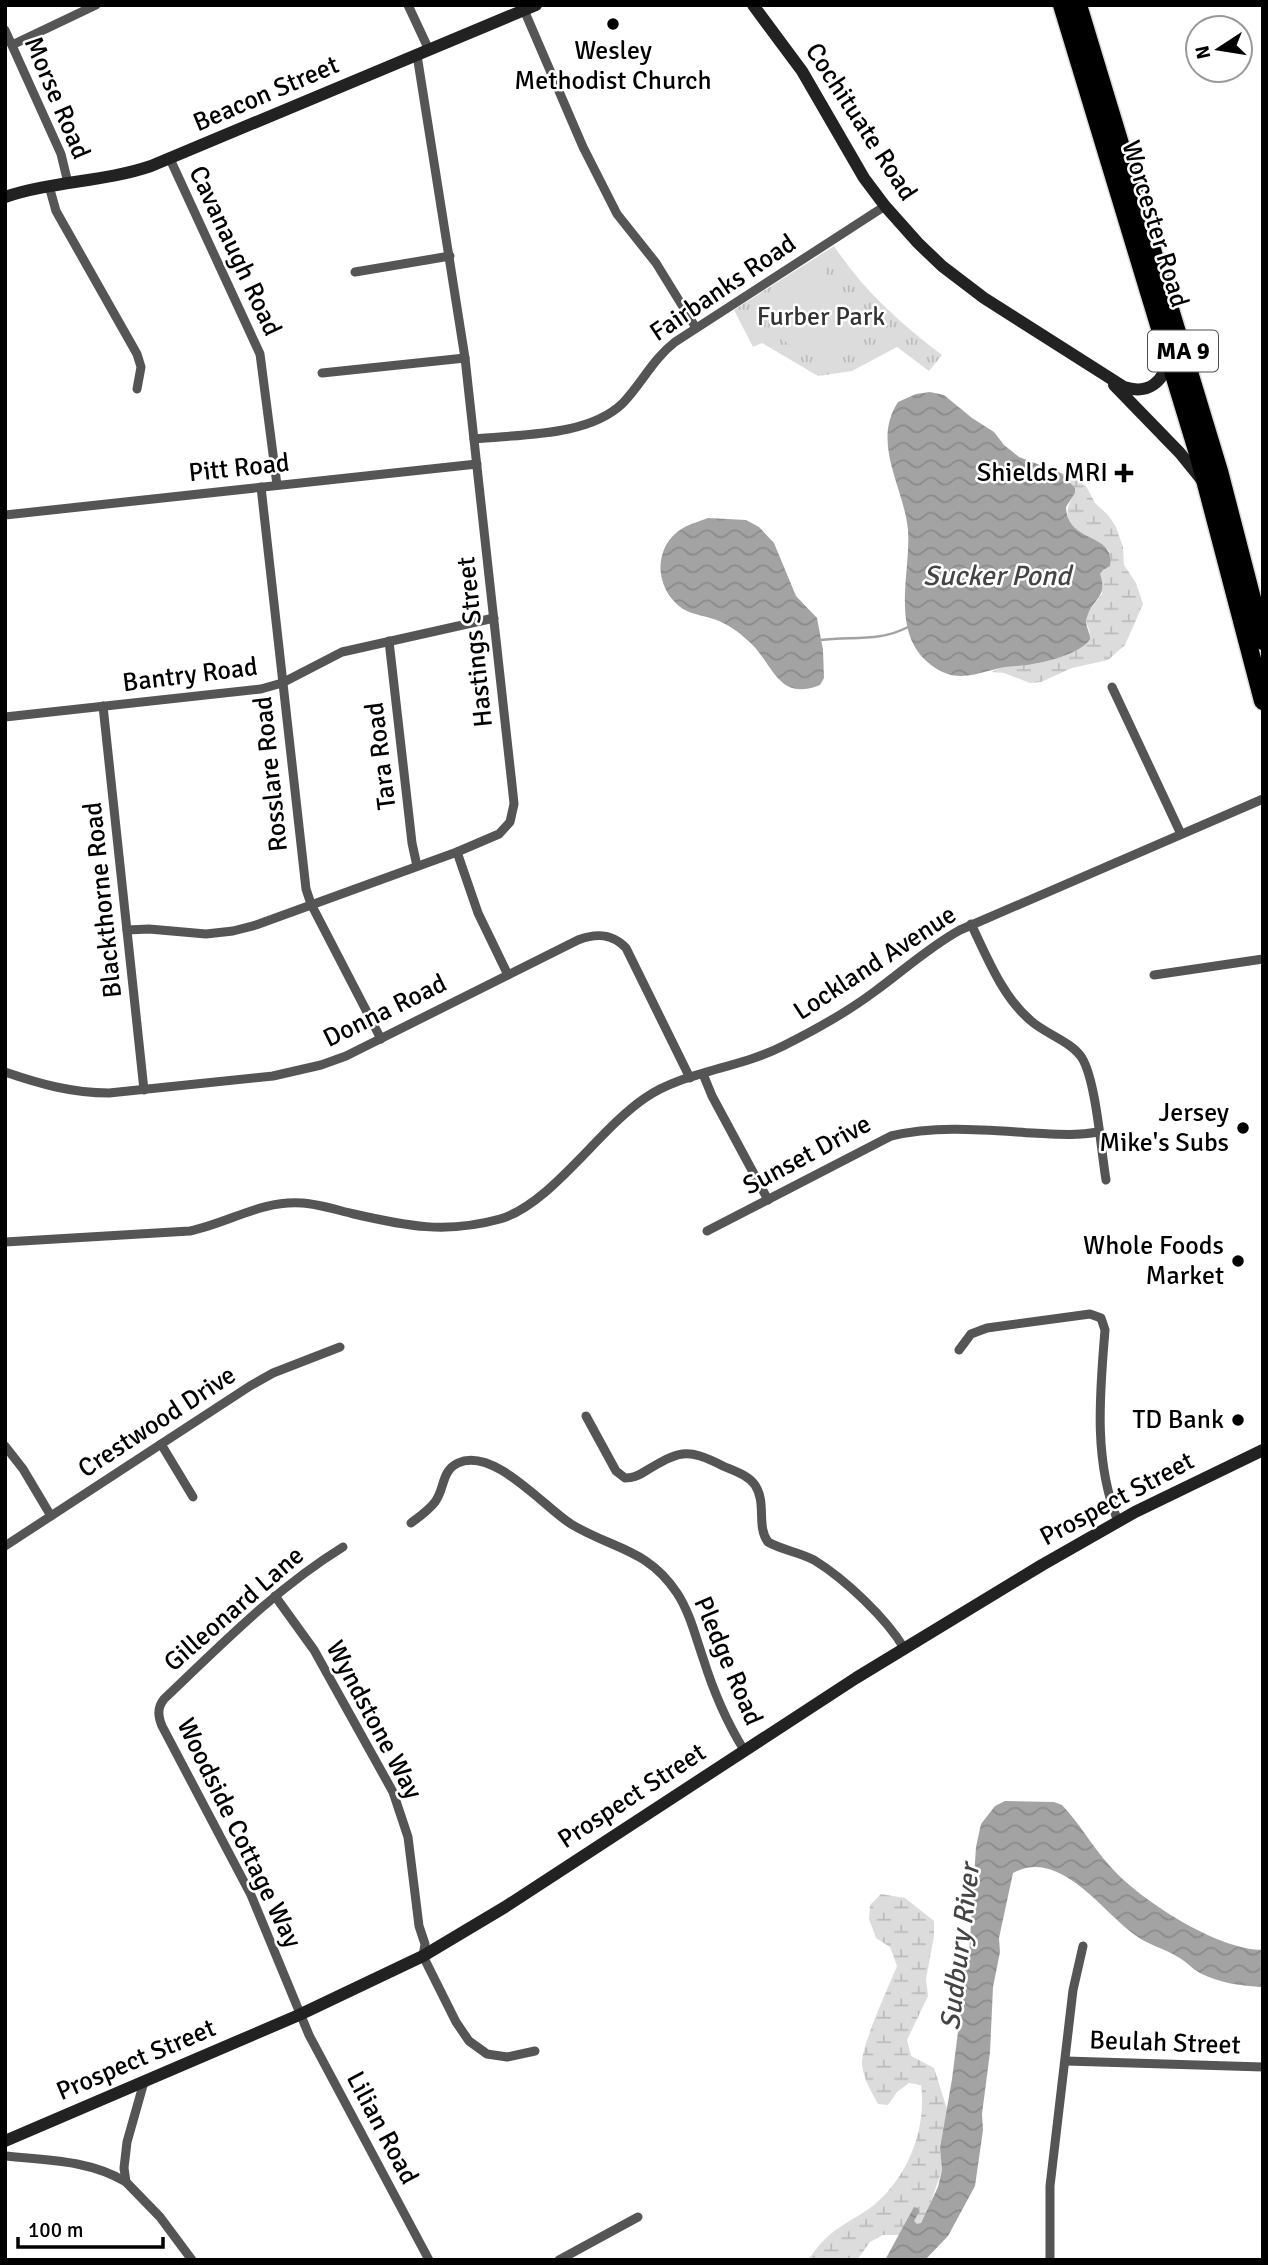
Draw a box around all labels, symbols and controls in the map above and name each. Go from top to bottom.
north arrow [1184,14,1254,84]
marker: Wesley Methodist Church [605,16,621,32]
street label: Morse Road [17,32,97,164]
place label: Wesley Methodist Church [514,35,712,97]
street label: Cochituate Road [798,37,924,207]
text: N [1190,43,1216,61]
street label: Beacon Street [188,49,344,139]
street label: Worcester Road [1114,137,1196,311]
street label: Cavanaugh Road [182,161,288,341]
street label: Fairbanks Road [644,227,802,349]
park label: Furber Park [757,301,885,333]
road number: MA 9 [1148,330,1218,372]
street label: Pitt Road [187,447,291,489]
place label: Shields MRI [977,457,1108,489]
marker: Shields MRI [1114,463,1134,483]
street label: Hastings Street [450,555,500,729]
water label: Sucker Pond [923,559,1074,593]
street label: Bantry Road [121,651,259,699]
street label: Rosslare Road [247,695,295,853]
street label: Tara Road [359,700,403,812]
street label: Blackthorne Road [77,801,129,999]
street label: Lockland Avenue [788,899,962,1027]
street label: Donna Road [318,967,452,1055]
place label: Jersey Mike's Subs [1099,1097,1229,1159]
street label: Sunset Drive [738,1108,876,1202]
marker: Jersey Mike's Subs [1235,1120,1251,1136]
place label: Whole Foods Market [1083,1230,1224,1292]
marker: Whole Foods Market [1230,1253,1246,1269]
street label: Crestwood Drive [72,1359,242,1485]
place label: TD Bank [1133,1404,1224,1436]
marker: TD Bank [1230,1412,1246,1428]
street label: Prospect Street [1034,1445,1200,1553]
street label: Gilleonard Lane [158,1540,310,1678]
street label: Pledge Road [687,1592,769,1730]
street label: Wyndstone Way [319,1635,429,1805]
street label: Woodside Cottage Way [169,1713,309,1953]
street label: Prospect Street [552,1736,712,1856]
water label: Sudbury River [933,1858,987,2032]
street label: Prospect Street [52,2012,220,2108]
street label: Beulah Street [1089,2024,1241,2062]
street label: Lilian Road [339,2066,425,2190]
scale bar [18,2206,163,2250]
text: 100 m [28,2217,83,2243]

